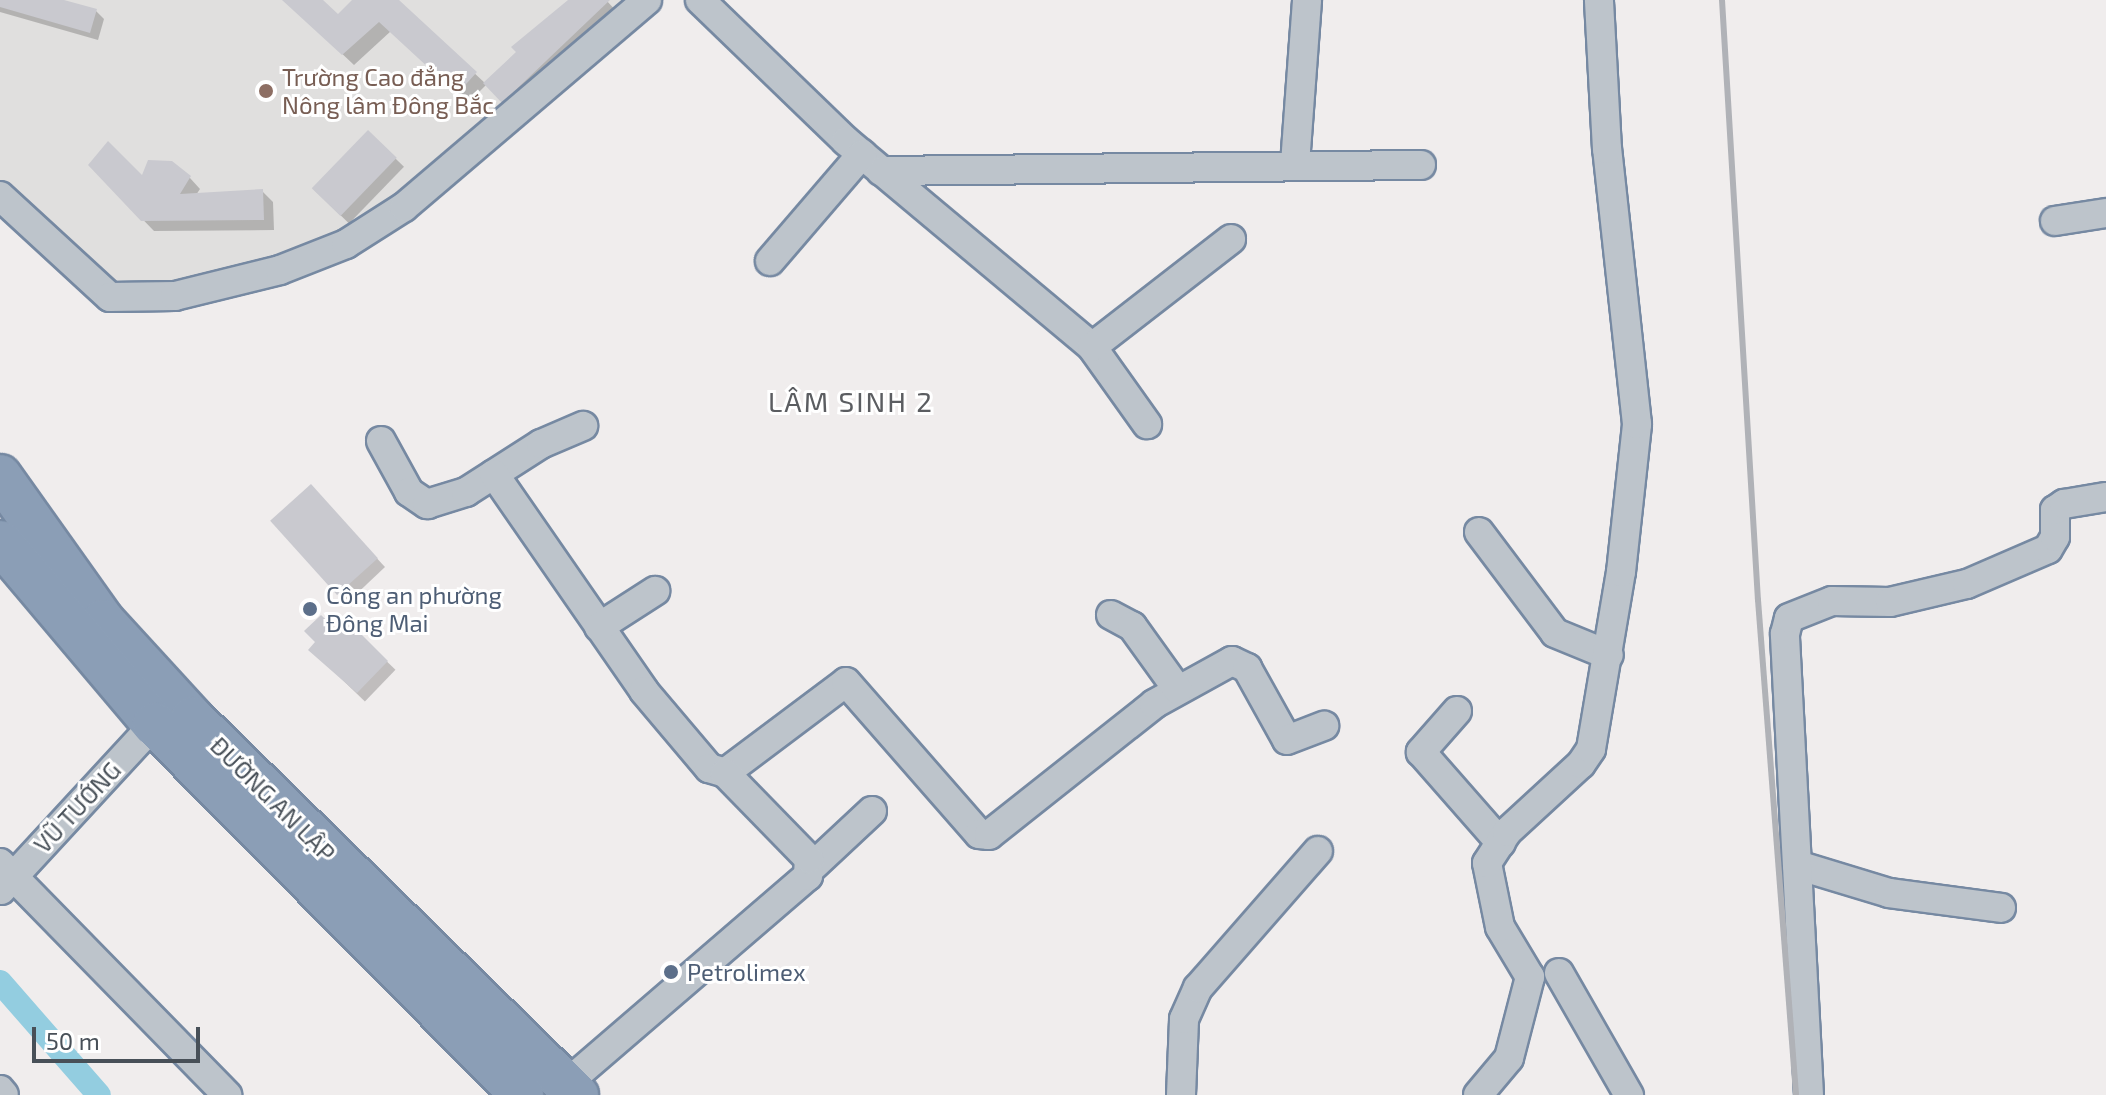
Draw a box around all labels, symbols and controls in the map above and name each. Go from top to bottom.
place label: Trường Cao đẳng Nông lâm Đông Bắc [282,63,494,119]
marker: Trường Cao đẳng Nông lâm Đông Bắc [257,82,275,100]
district label: LÂM SINH 2 [768,384,934,418]
place label: Công an phường Đông Mai [326,581,502,637]
marker: Công an phường Đông Mai [301,600,319,618]
street label: ĐƯỜNG AN LẬP [205,731,341,867]
street label: VŨ TƯỚNG [27,755,127,859]
place label: Petrolimex [687,958,806,986]
marker: Petrolimex [662,963,680,981]
scale bar [36,1011,204,1061]
text: 50 m [46,1026,100,1055]

